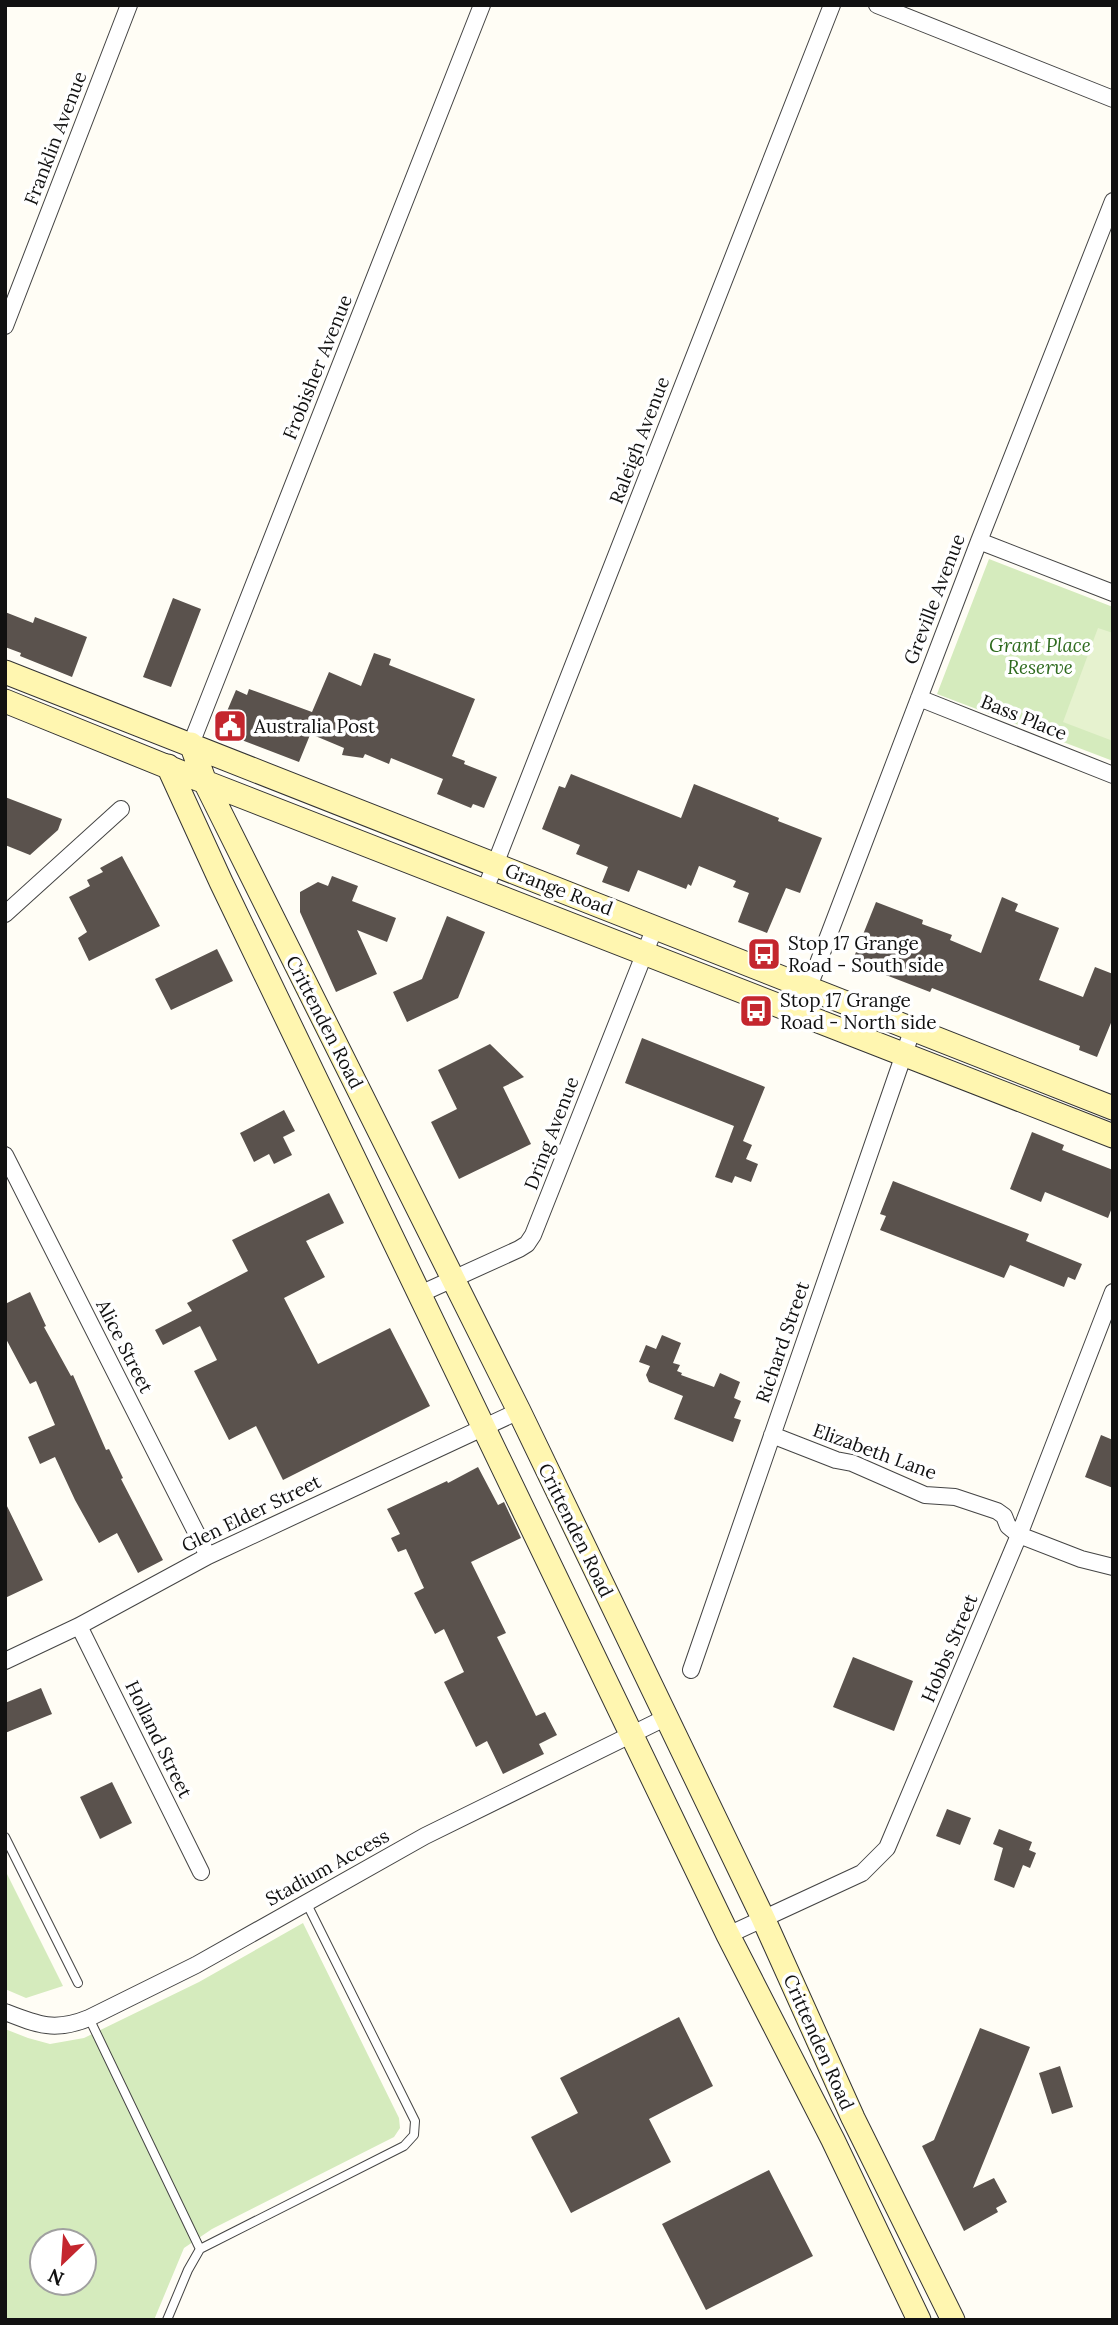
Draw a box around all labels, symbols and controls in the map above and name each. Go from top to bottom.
street label: Franklin Avenue [18,68,92,208]
street label: Frobisher Avenue [277,291,357,443]
street label: Raleigh Avenue [604,373,674,507]
street label: Greville Avenue [898,530,970,668]
park label: Grant Place Reserve [989,633,1091,679]
street label: Bass Place [977,689,1071,745]
public building icon: Australia Post [211,707,249,745]
place label: Australia Post [253,714,376,738]
street label: Grange Road [502,857,616,921]
place label: Stop 17 Grange Road - South side [788,931,944,977]
bus stop icon: Stop 17 Grange Road - South side [745,935,783,973]
street label: Crittenden Road [281,951,369,1093]
place label: Stop 17 Grange Road - North side [780,988,937,1034]
bus stop icon: Stop 17 Grange Road - North side [737,992,775,1030]
street label: Dring Avenue [518,1073,584,1193]
street label: Richard Street [750,1278,814,1406]
street label: Alice Street [91,1294,159,1397]
street label: Elizabeth Lane [810,1418,940,1484]
street label: Crittenden Road [533,1459,619,1601]
street label: Glen Elder Street [177,1469,325,1557]
street label: Hobbs Street [915,1590,983,1706]
street label: Holland Street [120,1676,198,1802]
street label: Stadium Access [261,1823,393,1911]
street label: Crittenden Road [778,1970,860,2114]
north arrow [28,2227,98,2297]
text: N [44,2263,68,2291]

